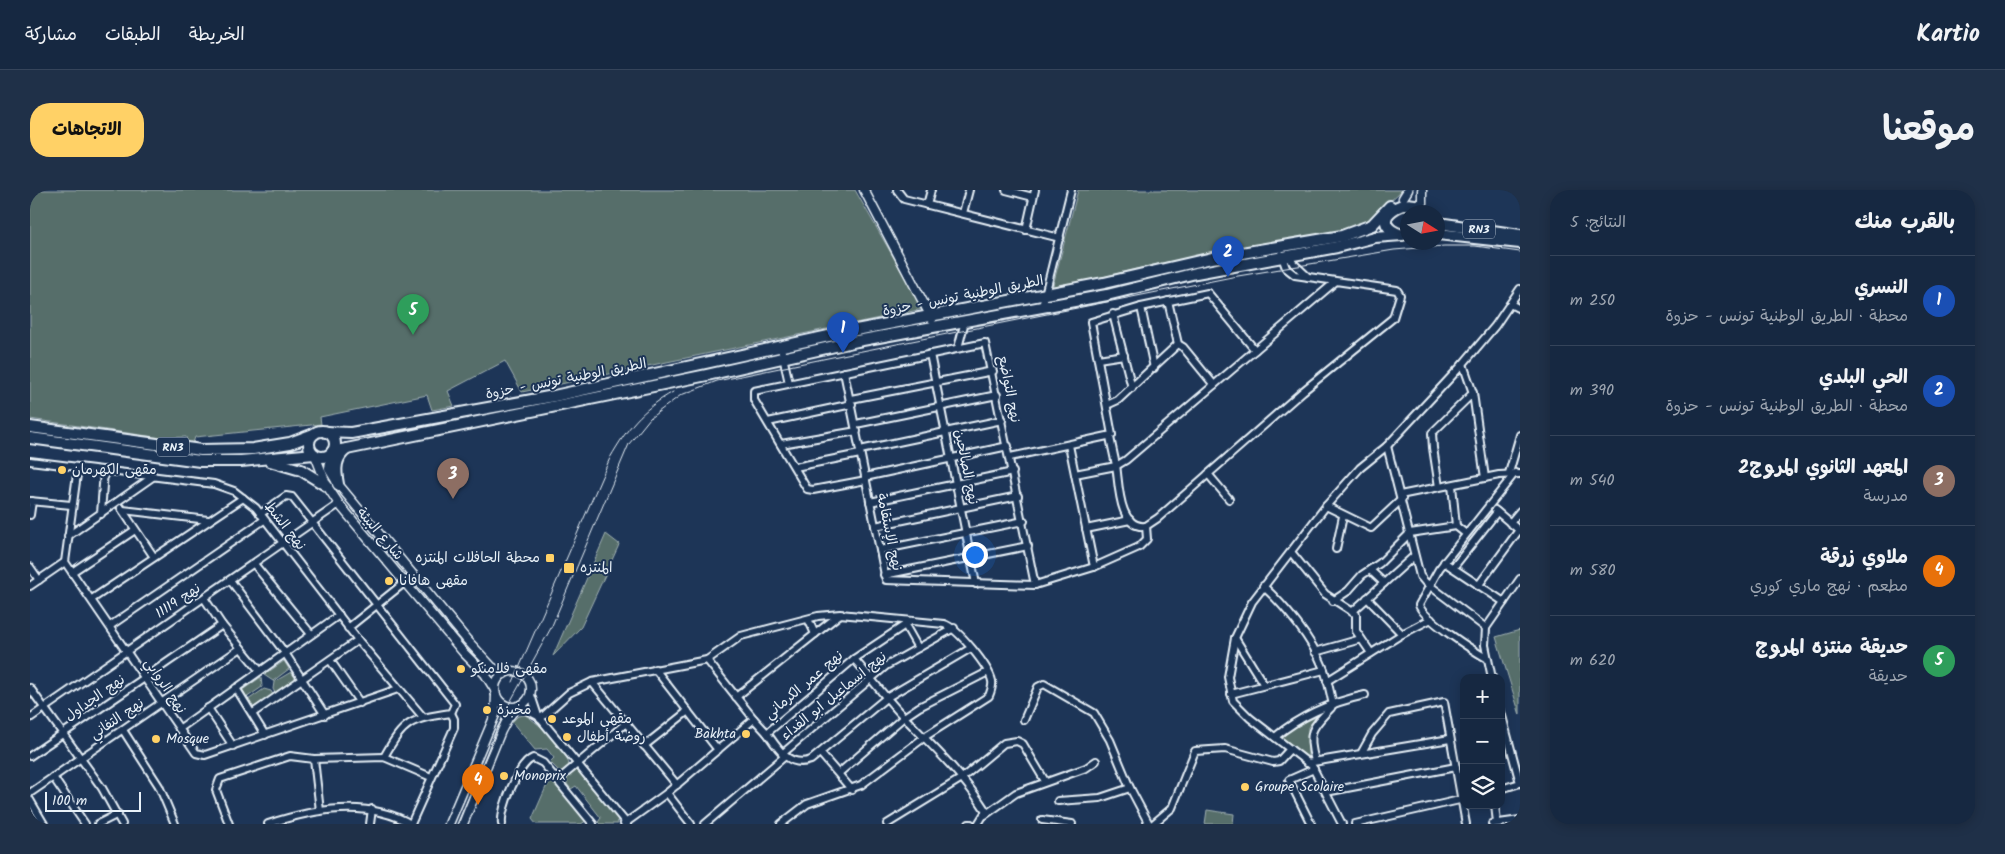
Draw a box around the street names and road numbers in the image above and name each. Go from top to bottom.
road number: RN3 [1463,220,1495,238]
street label: الطريق الوطنية تونس - حزوة [881,270,1045,322]
street label: الطريق الوطنية تونس - حزوة [484,353,648,405]
street label: نهج التواضع [992,353,1026,425]
street label: نهج الصالحين [948,427,984,507]
road number: RN3 [157,438,189,456]
street label: نهج الإستقامة [870,491,908,573]
street label: نهج الشط [259,497,311,555]
street label: شارع البيئة [351,503,409,565]
street label: نهج 11119 [151,578,205,624]
street label: نهج عمر الكرماني [760,645,849,726]
street label: نهج اسماعيل ابو الفداء [776,646,892,746]
street label: نهج الروابي [137,654,192,719]
street label: نهج الجداول [60,669,130,727]
street label: نهج التفاني [85,693,149,746]

